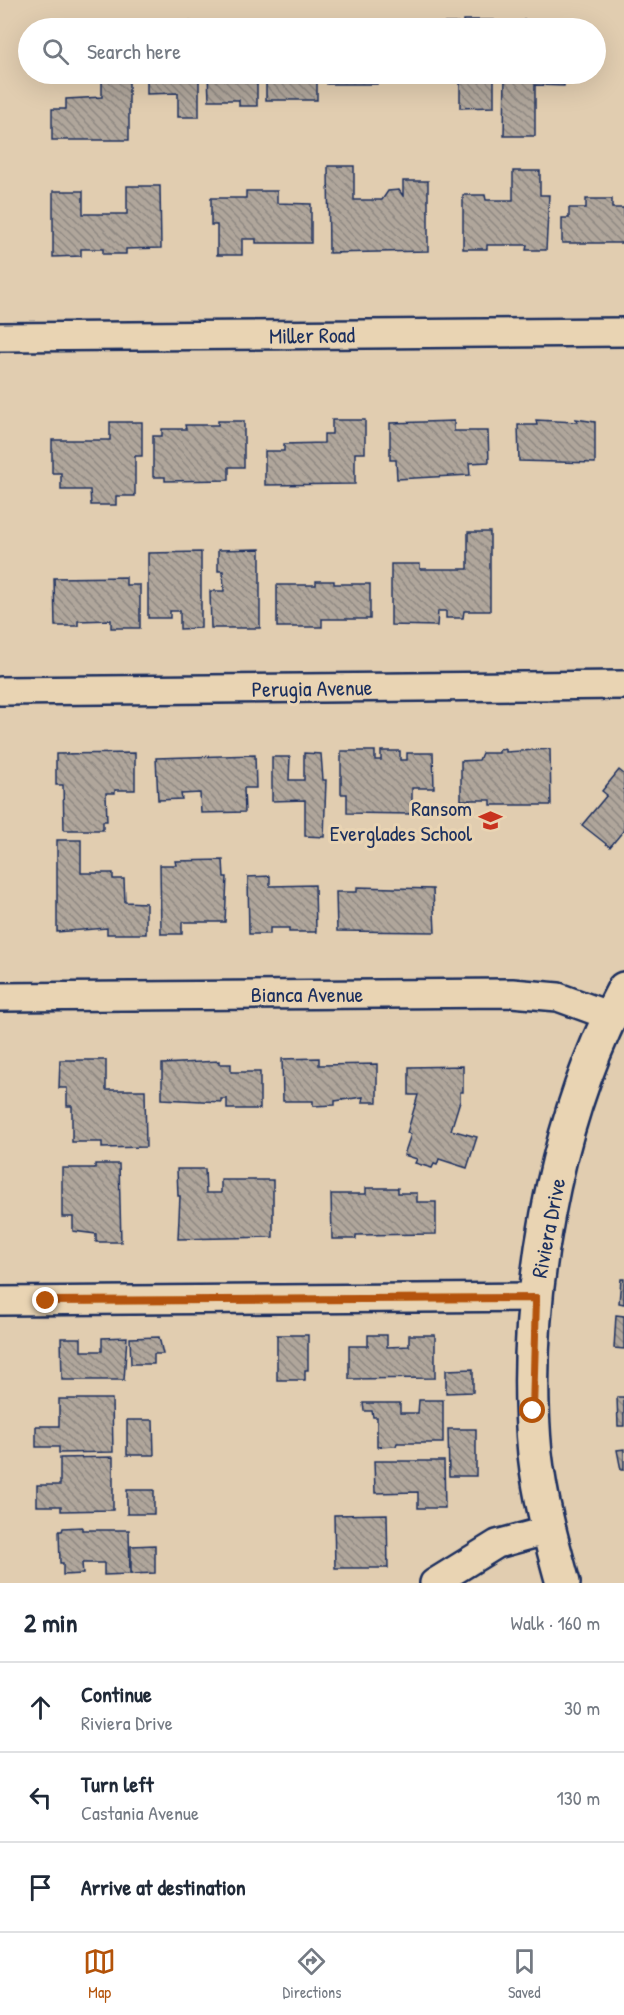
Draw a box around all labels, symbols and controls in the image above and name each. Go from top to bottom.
search box [18,18,606,84]
icon: search [39,35,72,68]
text: Search here [87,36,181,66]
street label: Miller Road [269,319,356,351]
street label: Perugia Avenue [251,672,373,704]
place label: Ransom Everglades School [330,793,472,848]
school or university icon: Ransom Everglades School [477,808,503,834]
street label: Bianca Avenue [251,979,364,1009]
street label: Riviera Drive [524,1175,572,1280]
route end [32,1287,58,1313]
route start [519,1397,545,1423]
text: 2 min [24,1605,77,1640]
text: Walk · 160 m [511,1609,600,1636]
text: Continue [81,1679,152,1709]
icon: ahead [24,1691,57,1724]
text: 30 m [564,1694,600,1721]
text: Riviera Drive [81,1709,173,1736]
text: Turn left [81,1769,154,1799]
icon: left [24,1781,57,1814]
text: 130 m [557,1784,600,1811]
text: Castania Avenue [81,1799,199,1826]
icon: arrive [24,1871,57,1904]
text: Arrive at destination [81,1872,246,1902]
tab: Map [83,1945,116,2003]
tab: Directions [283,1945,341,2003]
tab: Saved [508,1945,541,2003]

